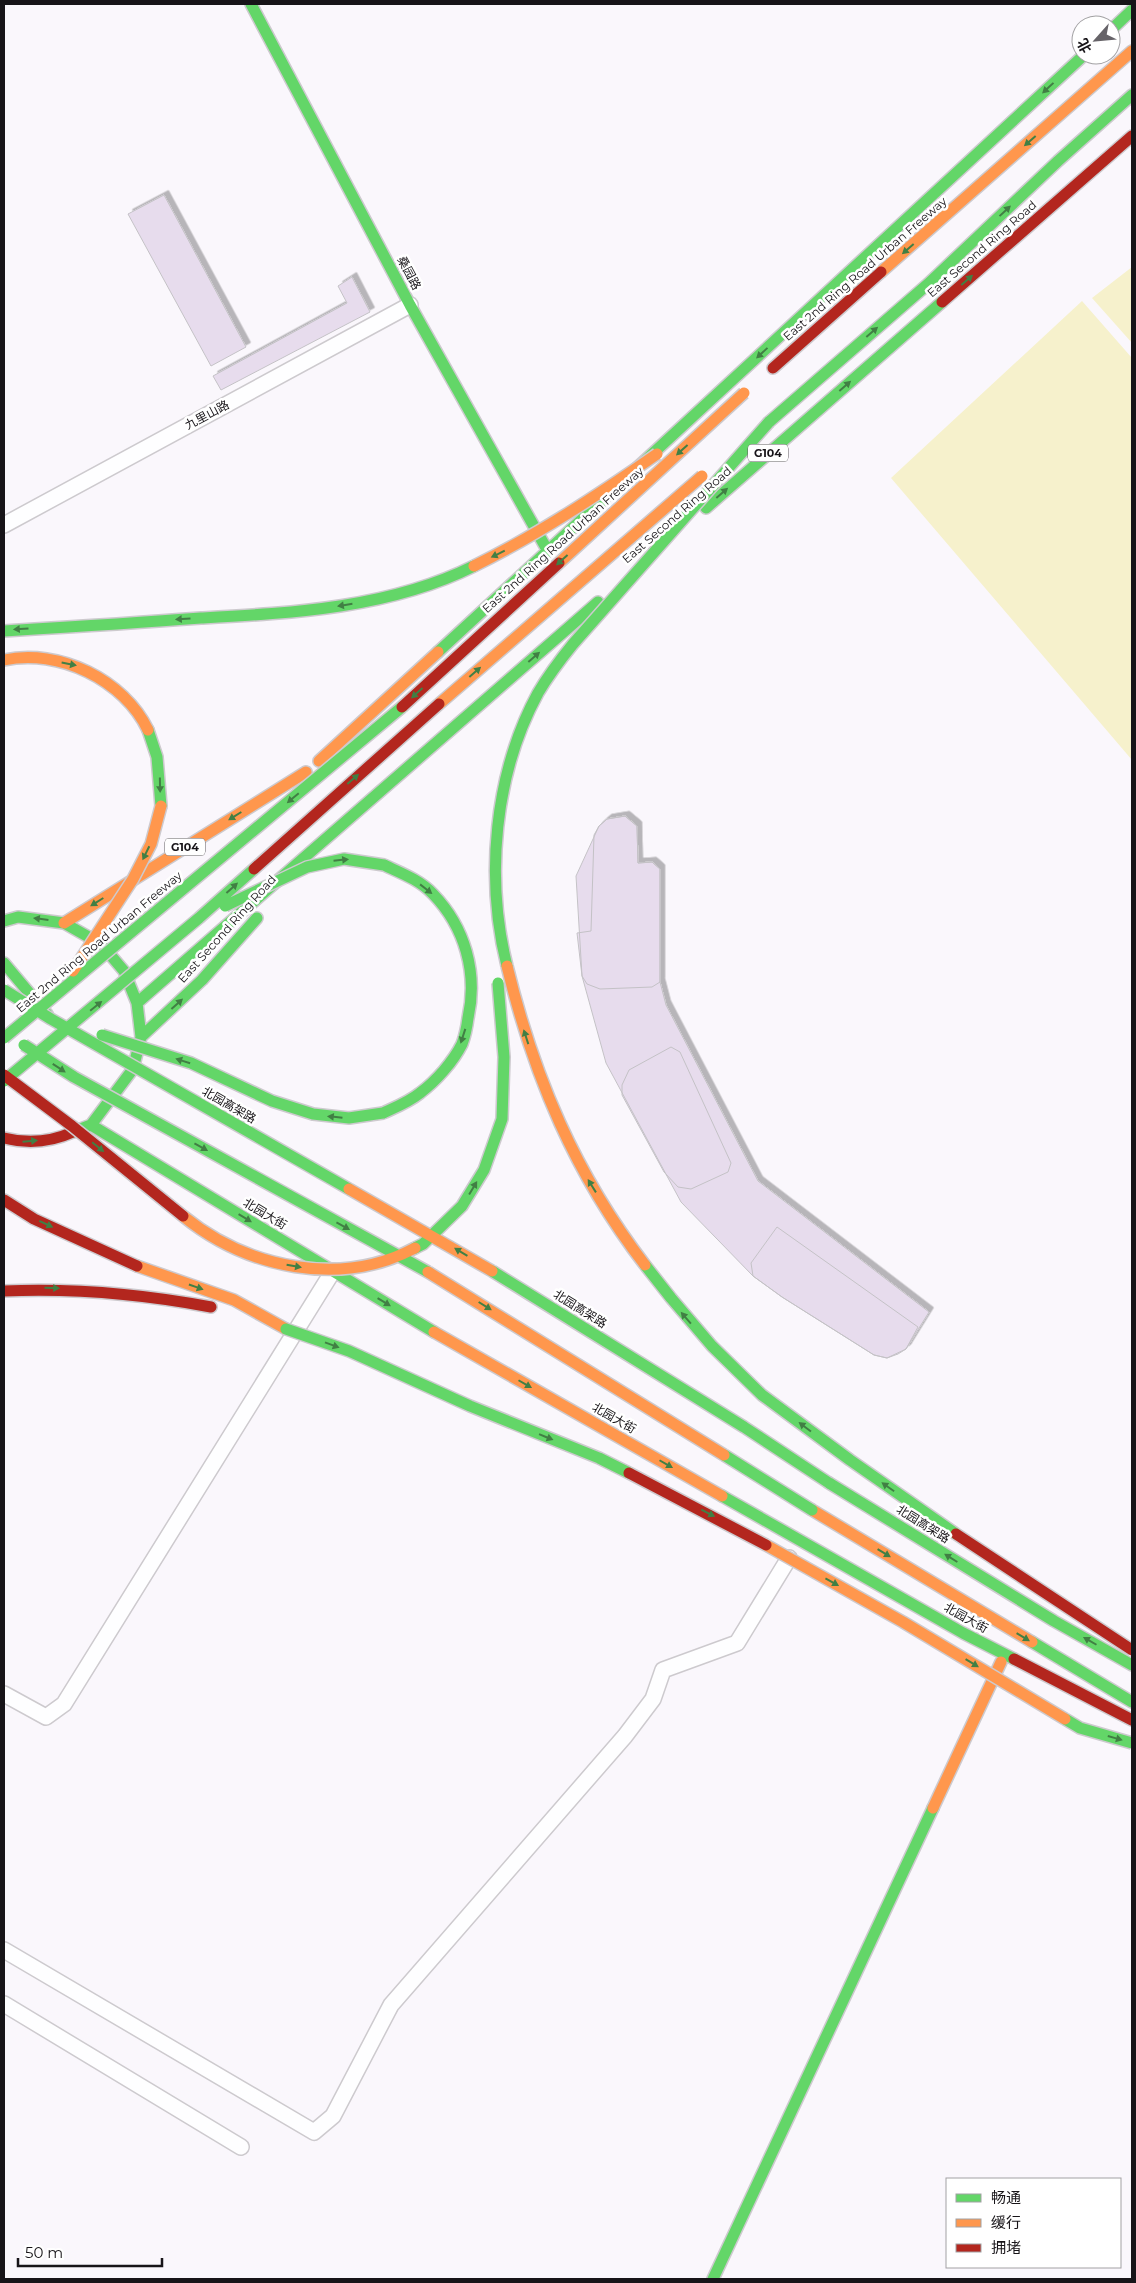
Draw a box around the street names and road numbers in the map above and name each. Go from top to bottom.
street label: East 2nd Ring Road Urban Freeway [780,193,950,344]
street label: East Second Ring Road [924,197,1039,300]
street label: 桑园路 [394,253,425,292]
street label: 九里山路 [182,397,231,432]
road number: G104 [748,444,788,462]
street label: East 2nd Ring Road Urban Freeway [479,463,647,616]
street label: East Second Ring Road [619,463,734,566]
road number: G104 [165,839,205,856]
street label: East 2nd Ring Road Urban Freeway [13,867,185,1015]
street label: East Second Ring Road [174,872,279,986]
street label: 北园高架路 [200,1083,259,1126]
street label: 北园大街 [241,1195,290,1232]
street label: 北园高架路 [551,1286,610,1331]
street label: 北园大街 [590,1399,639,1436]
street label: 北园高架路 [894,1501,953,1546]
street label: 北园大街 [942,1599,991,1636]

